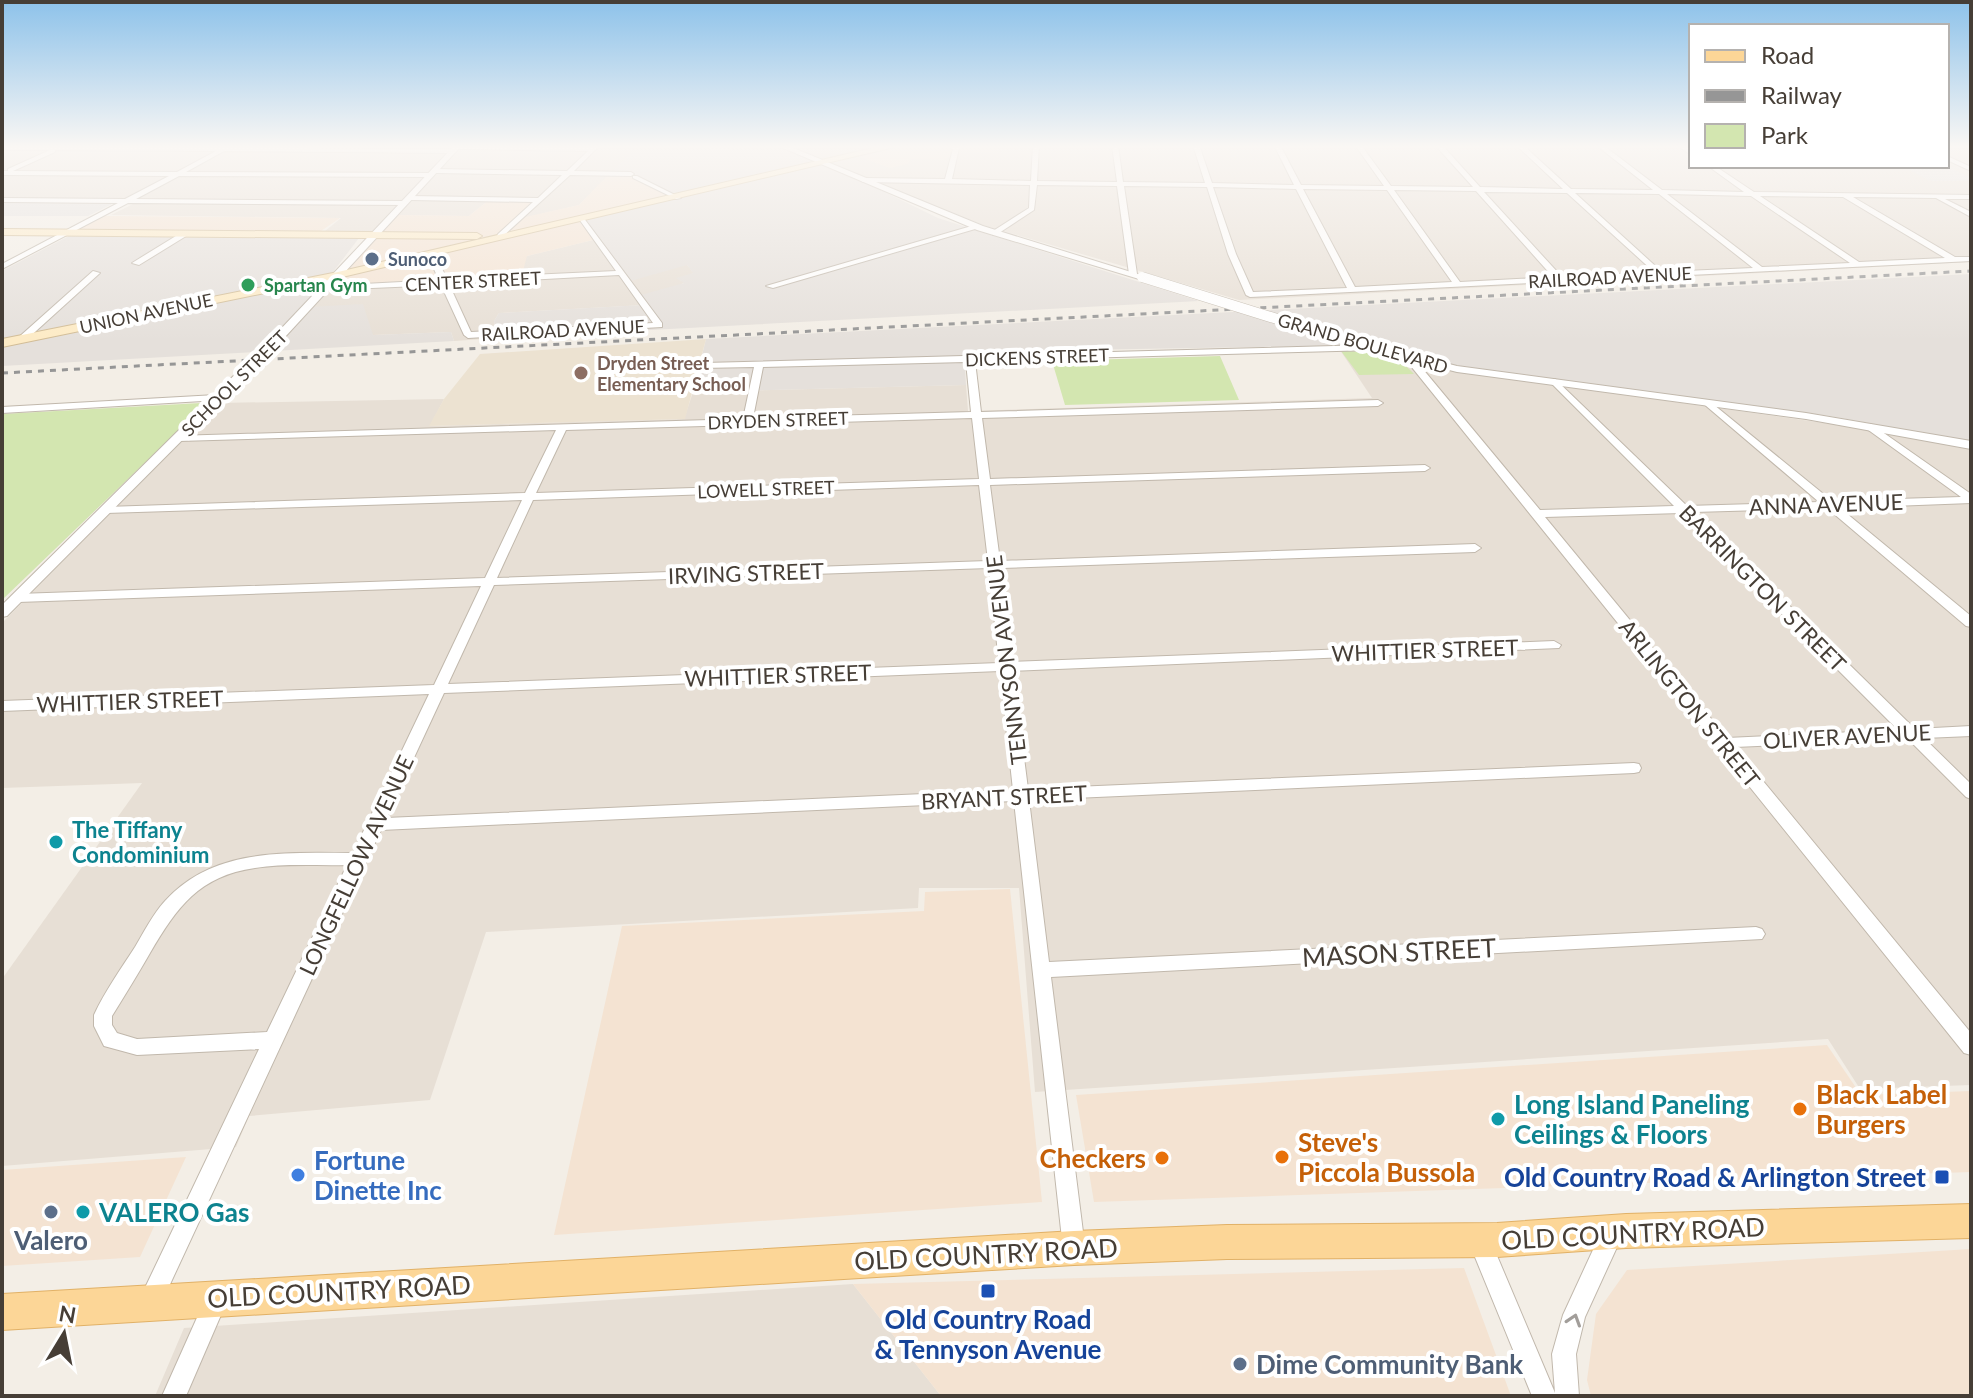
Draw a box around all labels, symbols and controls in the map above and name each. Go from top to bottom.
legend [1689,24,1949,168]
text: Road [1761,40,1814,69]
text: Railway [1761,80,1843,109]
text: Park [1761,120,1809,149]
place label: Sunoco [388,248,447,270]
marker: Sunoco [363,250,381,268]
street label: RAILROAD AVENUE [1528,262,1692,292]
street label: CENTER STREET [404,266,542,296]
place label: Spartan Gym [264,274,367,296]
marker: Spartan Gym [239,276,257,294]
street label: UNION AVENUE [78,288,214,338]
street label: GRAND BOULEVARD [1275,308,1451,378]
street label: RAILROAD AVENUE [481,315,645,345]
street label: SCHOOL STREET [176,325,292,441]
street label: DICKENS STREET [965,343,1110,371]
place label: Dryden Street Elementary School [597,352,746,395]
marker: Dryden Street Elementary School [572,364,590,382]
street label: DRYDEN STREET [707,407,849,433]
street label: LOWELL STREET [697,476,835,502]
street label: ANNA AVENUE [1748,488,1904,520]
street label: BARRINGTON STREET [1674,499,1852,677]
street label: TENNYSON AVENUE [980,554,1032,766]
street label: IRVING STREET [667,557,825,589]
street label: ARLINGTON STREET [1614,614,1766,792]
street label: WHITTIER STREET [1331,633,1519,667]
street label: WHITTIER STREET [684,658,872,692]
street label: WHITTIER STREET [36,684,224,718]
street label: OLIVER AVENUE [1762,718,1932,754]
street label: LONGFELLOW AVENUE [293,751,419,979]
street label: BRYANT STREET [920,779,1088,815]
place label: The Tiffany Condominium [72,816,209,868]
marker: The Tiffany Condominium [47,833,65,851]
street label: MASON STREET [1301,931,1497,973]
place label: Black Label Burgers [1816,1078,1947,1140]
place label: Long Island Paneling Ceilings & Floors [1514,1088,1750,1150]
marker: Black Label Burgers [1791,1100,1809,1118]
marker: Long Island Paneling Ceilings & Floors [1489,1110,1507,1128]
place label: Steve's Piccola Bussola [1298,1126,1475,1188]
place label: Checkers [1040,1142,1146,1174]
place label: Fortune Dinette Inc [314,1144,442,1206]
marker: Steve's Piccola Bussola [1273,1148,1291,1166]
marker: Checkers [1153,1149,1171,1167]
place label: Old Country Road & Arlington Street [1504,1161,1926,1193]
marker: Fortune Dinette Inc [289,1166,307,1184]
marker: Old Country Road & Arlington Street [1933,1168,1951,1186]
place label: VALERO Gas [98,1196,249,1228]
marker: Valero [42,1203,60,1221]
marker: VALERO Gas [74,1203,92,1221]
street label: OLD COUNTRY ROAD [1500,1210,1766,1256]
place label: Valero [13,1224,88,1256]
street label: OLD COUNTRY ROAD [853,1231,1119,1277]
street label: OLD COUNTRY ROAD [206,1268,472,1314]
marker: Old Country Road & Tennyson Avenue [979,1282,997,1300]
north arrow [24,1294,104,1374]
text: N [57,1299,78,1329]
place label: Old Country Road & Tennyson Avenue [875,1303,1102,1365]
one-way arrow [1565,1313,1581,1327]
place label: Dime Community Bank [1256,1348,1523,1380]
marker: Dime Community Bank [1231,1355,1249,1373]

